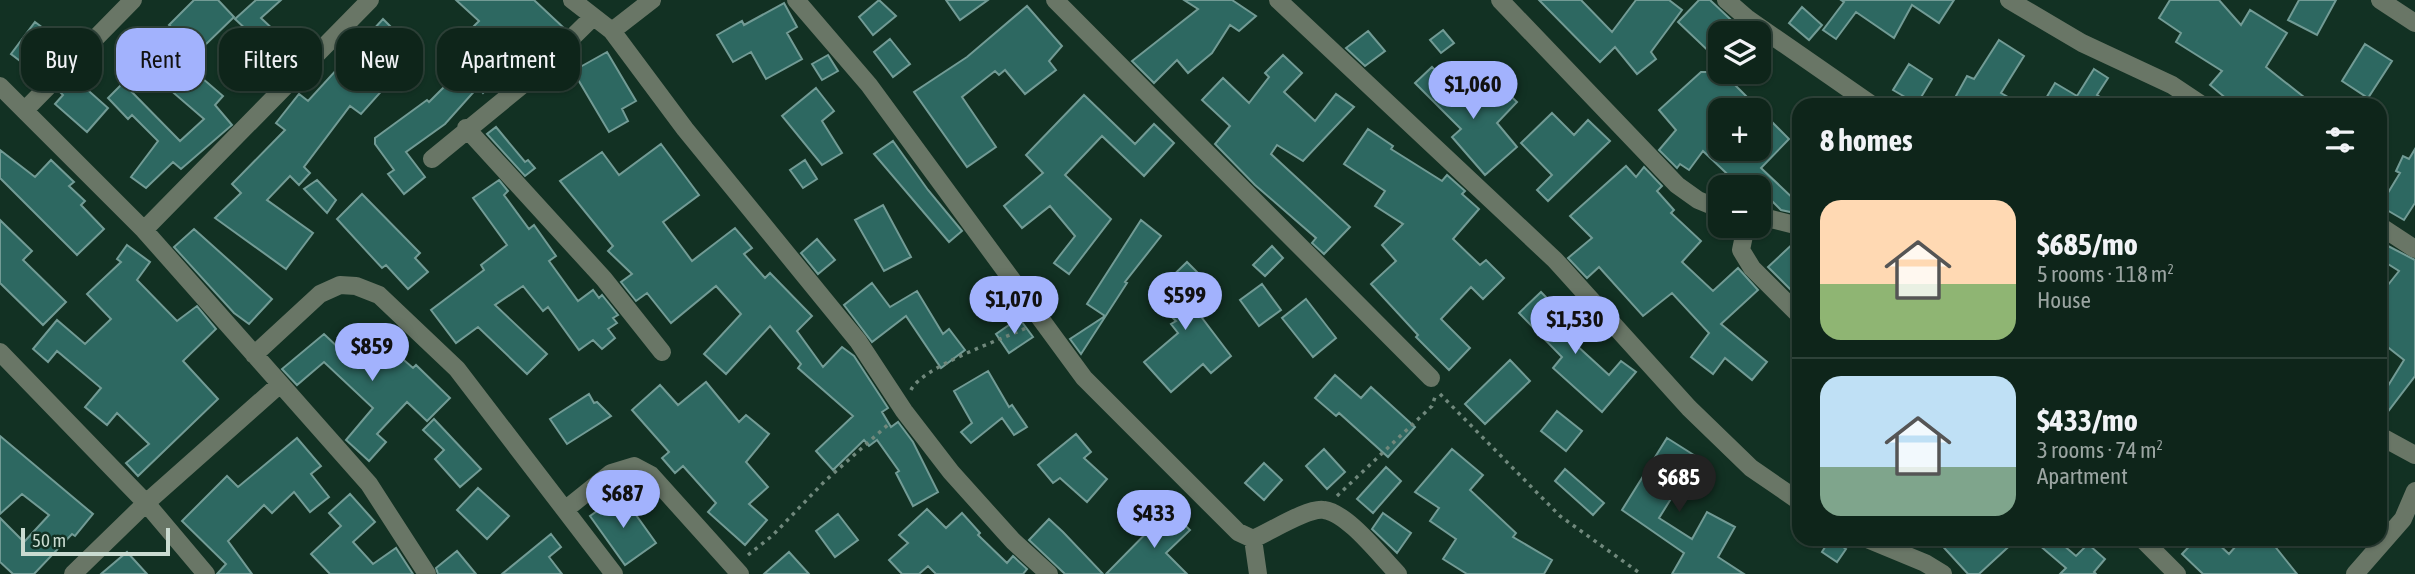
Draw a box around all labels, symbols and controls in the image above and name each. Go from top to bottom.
map controls [1708,21,1771,238]
button: layers [1708,21,1771,84]
chip: Buy [21,28,102,91]
chip: Rent [116,28,205,91]
chip: Filters [219,28,322,91]
chip: New [336,28,423,91]
chip: Apartment [437,28,580,91]
pin: $1,060 [1416,61,1530,121]
text: $1,060 [1445,71,1502,97]
button: + [1708,98,1771,161]
icon: filters [2321,121,2359,159]
text: 8 homes [1820,123,1913,157]
button: − [1708,175,1771,238]
text: $685/mo [2037,227,2138,261]
icon: home [1876,228,1960,312]
text: 5 rooms · 118 m² [2037,261,2174,287]
pin: $599 [1144,272,1226,332]
pin: $1,070 [957,276,1071,336]
text: $599 [1164,282,1206,308]
text: $1,070 [986,286,1043,312]
text: House [2037,287,2091,313]
pin: $1,530 [1518,296,1632,356]
text: $1,530 [1547,306,1604,332]
pin: $859 [331,324,413,383]
text: $859 [351,333,393,359]
text: $433/mo [2037,403,2138,437]
icon: home [1876,404,1960,488]
text: 3 rooms · 74 m² [2037,437,2163,463]
pin: $685 [1638,454,1720,514]
text: Apartment [2037,463,2128,489]
text: $685 [1658,464,1700,490]
pin: $687 [582,470,664,530]
text: $687 [602,480,644,506]
pin: $433 [1113,490,1195,550]
text: $433 [1133,500,1175,526]
scale bar [21,525,170,557]
text: 50 m [32,529,66,551]

